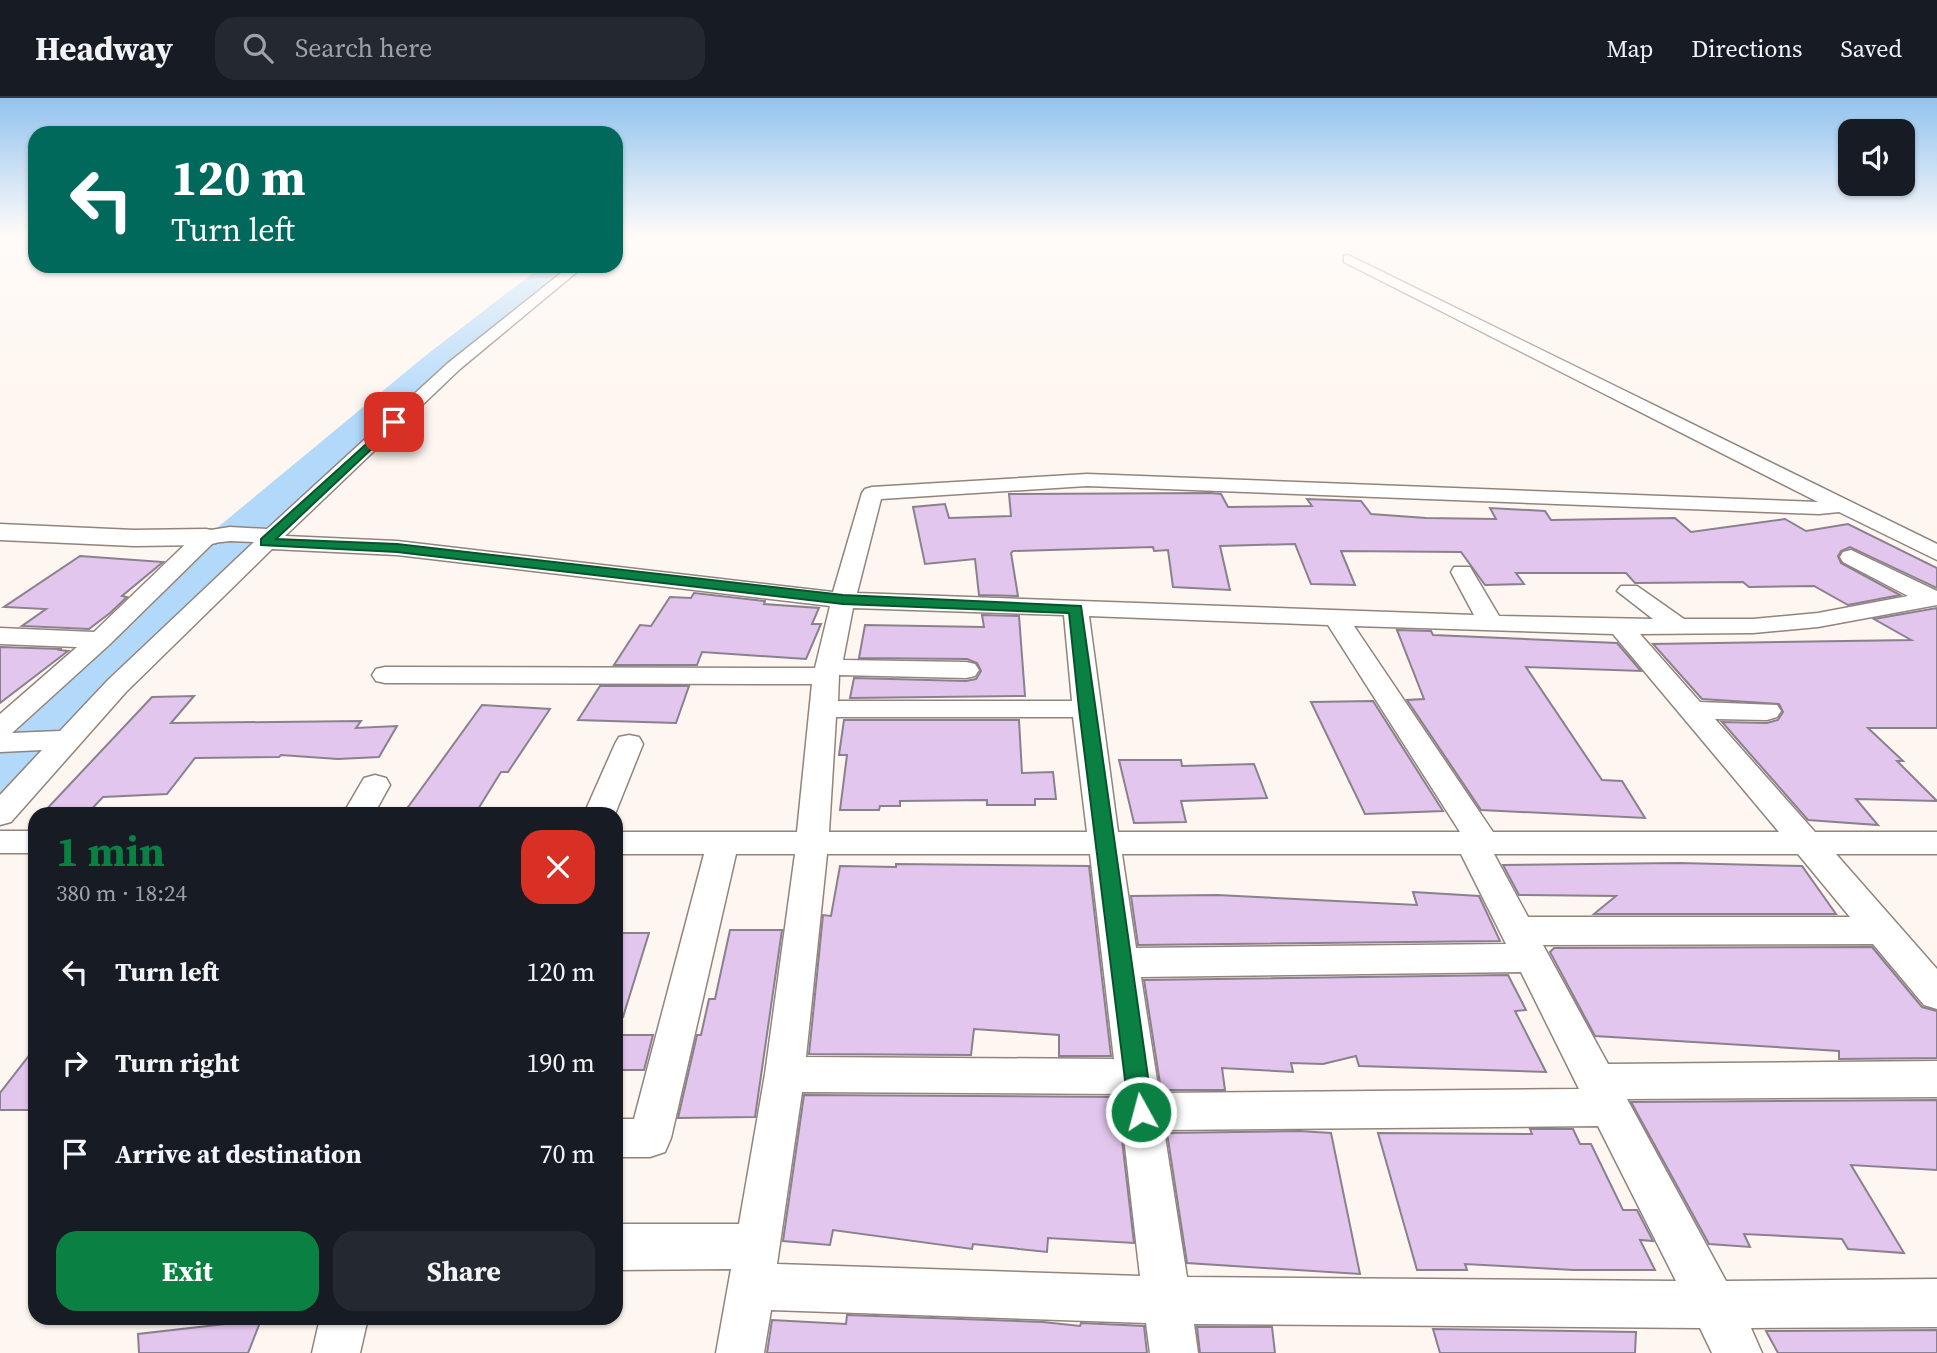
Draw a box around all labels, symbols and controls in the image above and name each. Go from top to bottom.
search box [215,17,705,80]
text: Headway [35,26,173,71]
icon: search [239,29,277,67]
text: Search here [295,30,432,66]
text: Map [1606,32,1653,65]
text: Directions [1691,32,1802,65]
text: Saved [1840,32,1902,65]
map controls [1838,119,1915,196]
button: sound [1838,119,1915,196]
text: 120 m [171,144,306,211]
icon: left [56,154,147,245]
text: Turn left [171,208,295,252]
pin [364,392,424,452]
icon: arrive [375,403,413,441]
text: 1 min [56,822,165,880]
button: close [521,830,595,904]
text: 380 m · 18:24 [56,877,187,909]
icon: left [56,953,94,991]
text: Turn left [115,954,219,990]
text: 120 m [527,954,595,990]
icon: right [56,1044,94,1082]
text: Turn right [115,1045,239,1081]
text: 190 m [527,1045,595,1081]
position arrow [1104,1075,1178,1149]
icon: arrive [56,1135,94,1173]
text: Arrive at destination [115,1136,362,1172]
text: 70 m [540,1136,595,1172]
button: Exit [56,1231,319,1311]
button: Share [333,1231,595,1311]

